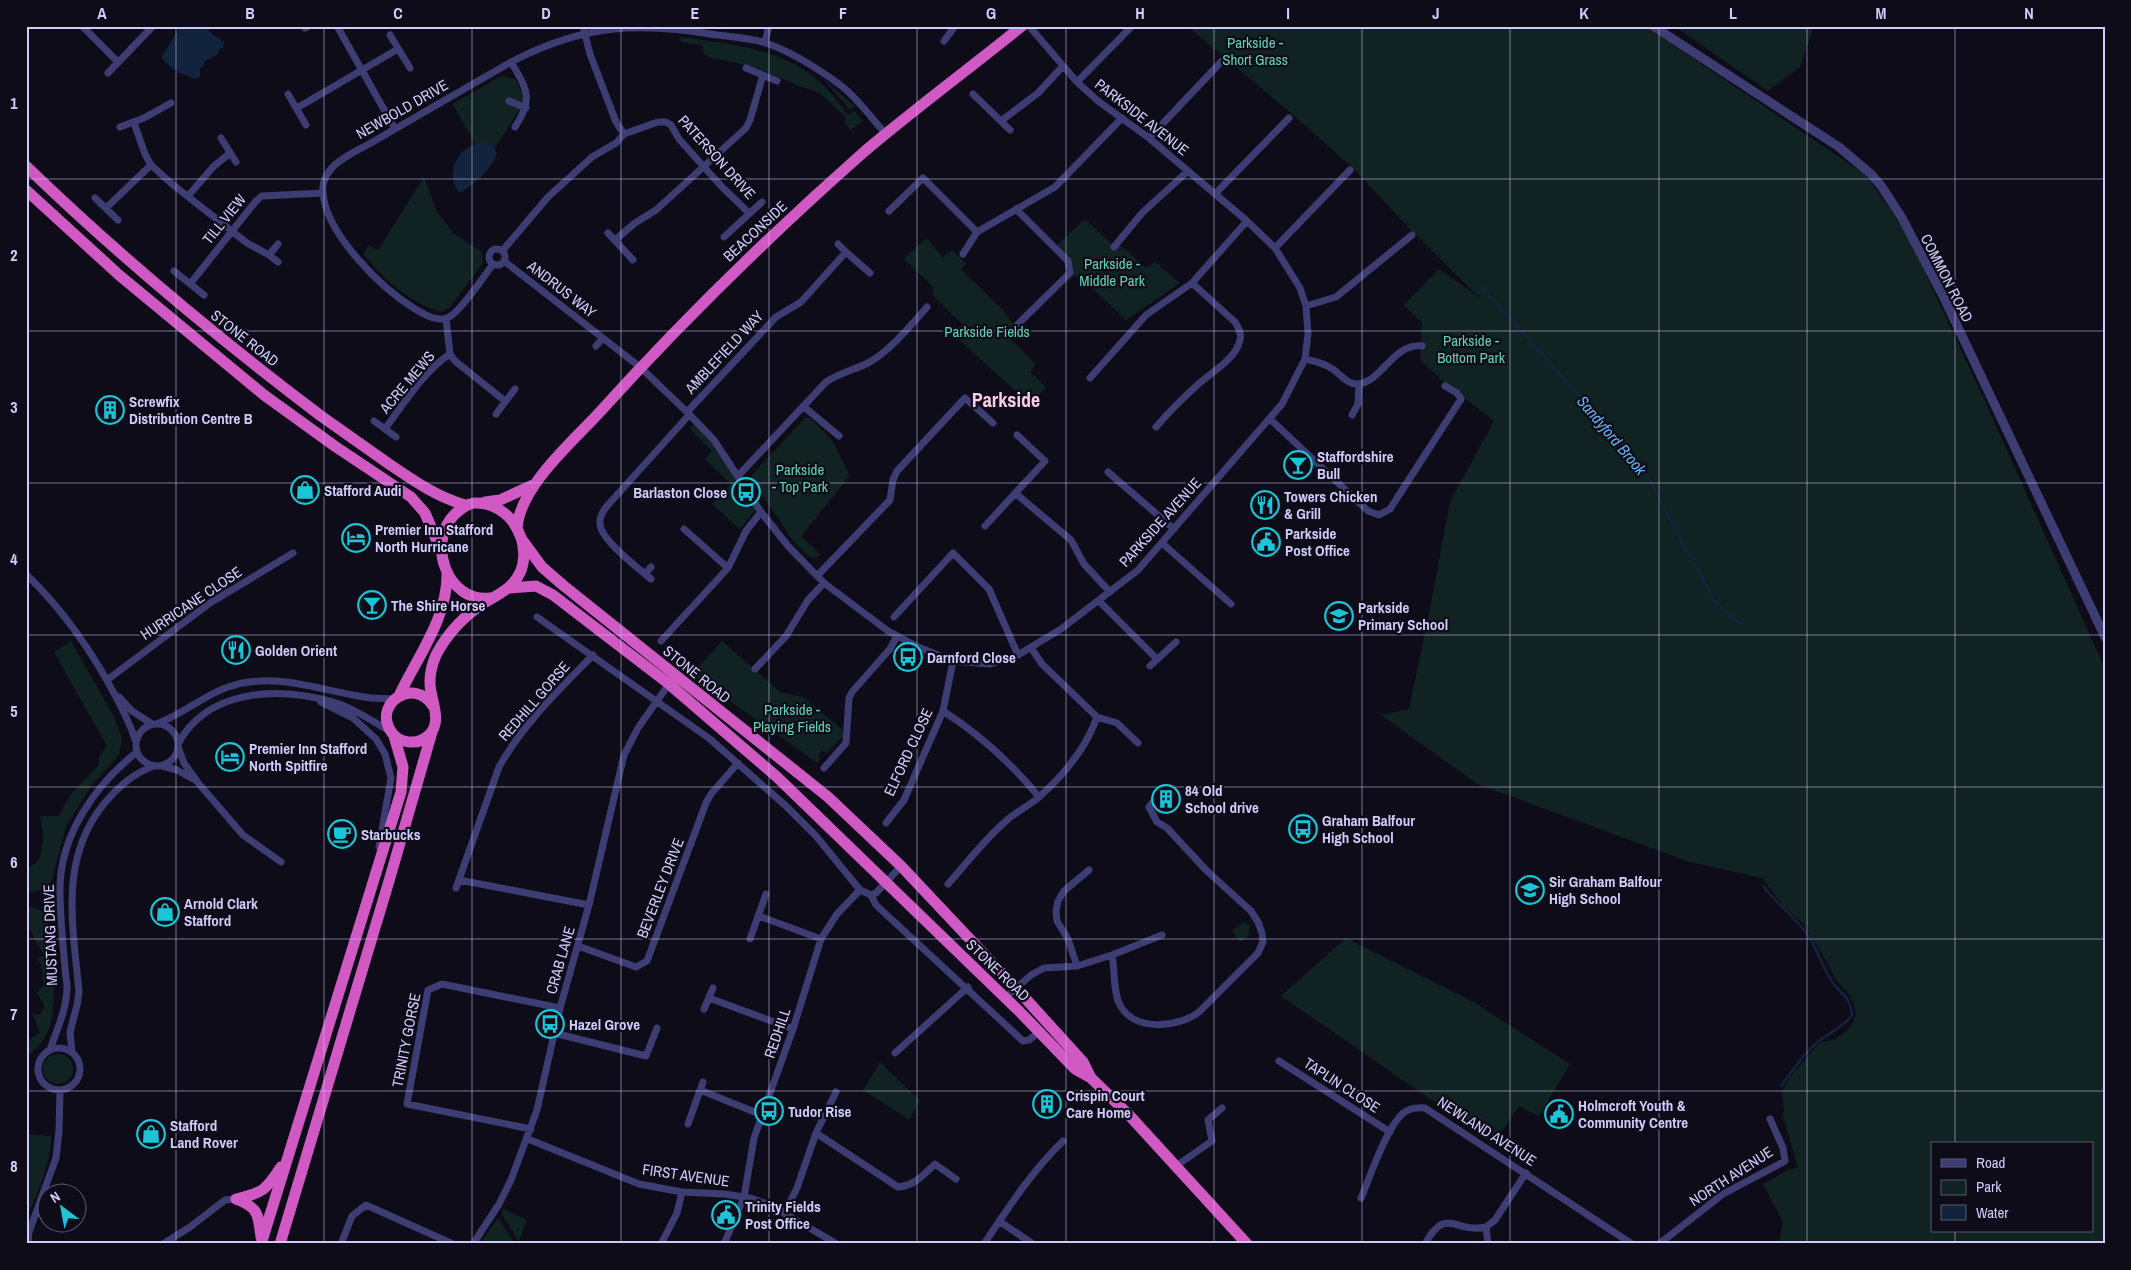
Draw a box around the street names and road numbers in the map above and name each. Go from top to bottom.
street label: NEWBOLD DRIVE [352,74,452,144]
street label: PARKSIDE AVENUE [1091,74,1193,160]
street label: PATERSON DRIVE [673,110,761,204]
street label: TILL VIEW [197,189,251,249]
street label: BEACONSIDE [718,196,792,266]
street label: COMMON ROAD [1916,230,1978,326]
street label: ANDRUS WAY [522,255,601,323]
street label: STONE ROAD [207,305,284,371]
street label: AMBLEFIELD WAY [679,305,769,399]
street label: ACRE MEWS [374,346,439,419]
street label: PARKSIDE AVENUE [1114,473,1206,571]
street label: HURRICANE CLOSE [136,561,246,645]
street label: STONE ROAD [659,640,735,708]
street label: REDHILL GORSE [493,657,575,745]
street label: ELFORD CLOSE [878,705,938,799]
street label: BEVERLEY DRIVE [631,835,689,941]
street label: MUSTANG DRIVE [38,884,62,986]
street label: CRAB LANE [540,924,580,996]
street label: STONE ROAD [962,934,1035,1006]
street label: TRINITY GORSE [387,991,425,1089]
street label: REDHILL [759,1005,795,1061]
street label: TAPLIN CLOSE [1300,1052,1384,1118]
street label: NEWLAND AVENUE [1434,1091,1540,1171]
street label: NORTH AVENUE [1685,1141,1777,1211]
street label: FIRST AVENUE [641,1158,731,1192]

